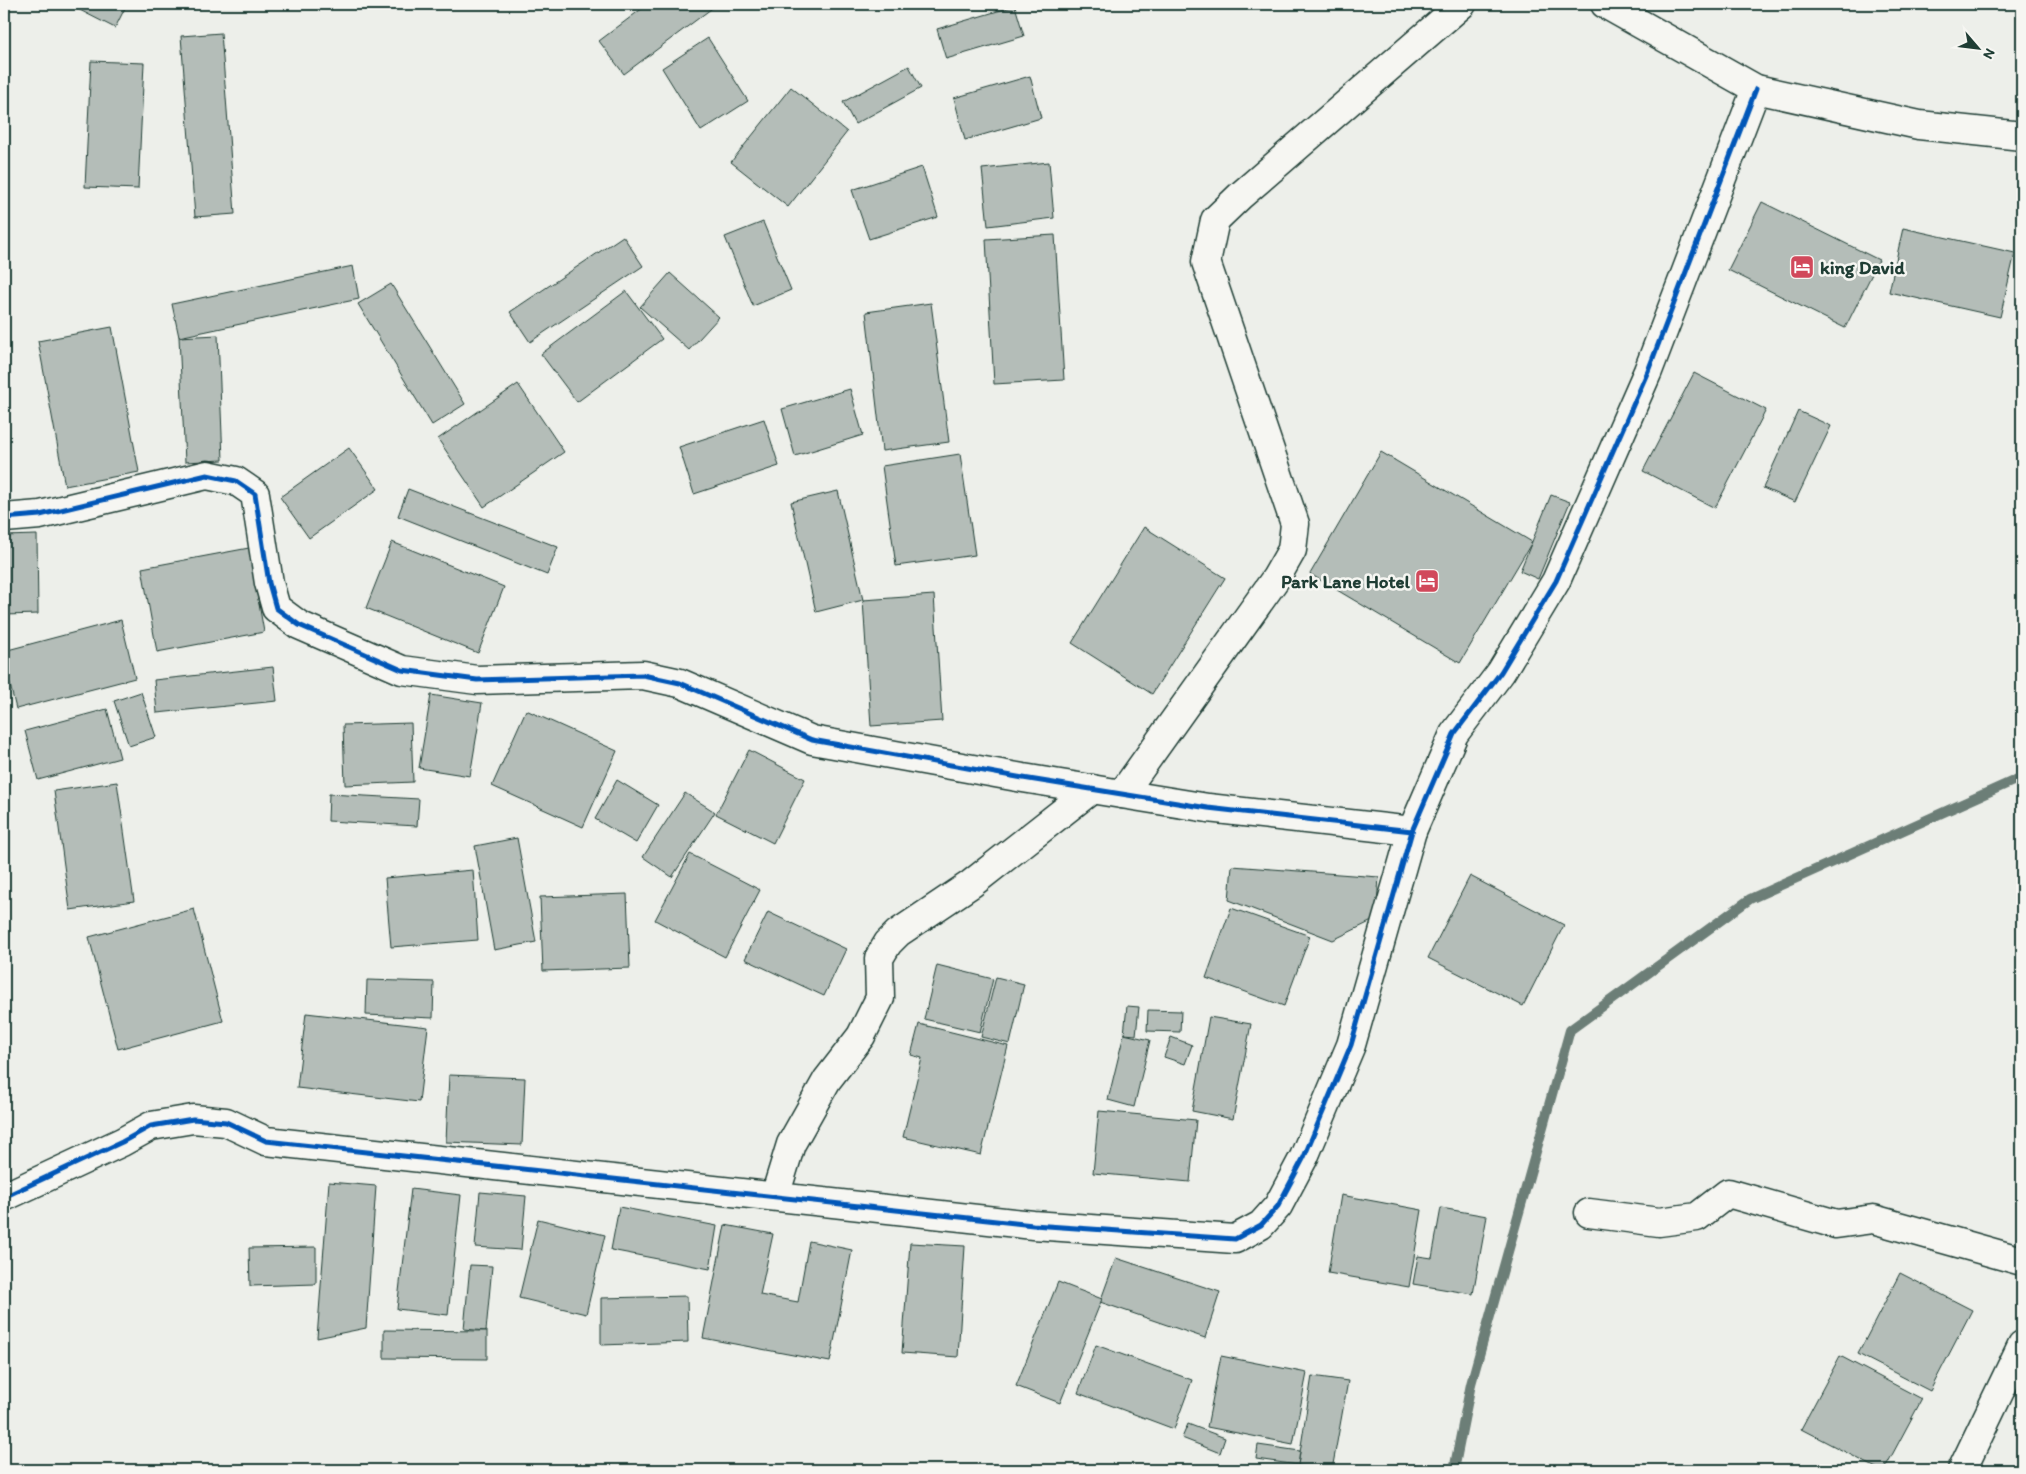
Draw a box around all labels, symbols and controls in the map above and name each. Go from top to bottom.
north arrow [1954,22,2004,72]
text: N [1979,46,1999,62]
hotel icon: king David [1789,254,1815,280]
place label: king David [1820,256,1905,279]
hotel icon: Park Lane Hotel [1414,568,1440,594]
place label: Park Lane Hotel [1281,570,1411,593]

